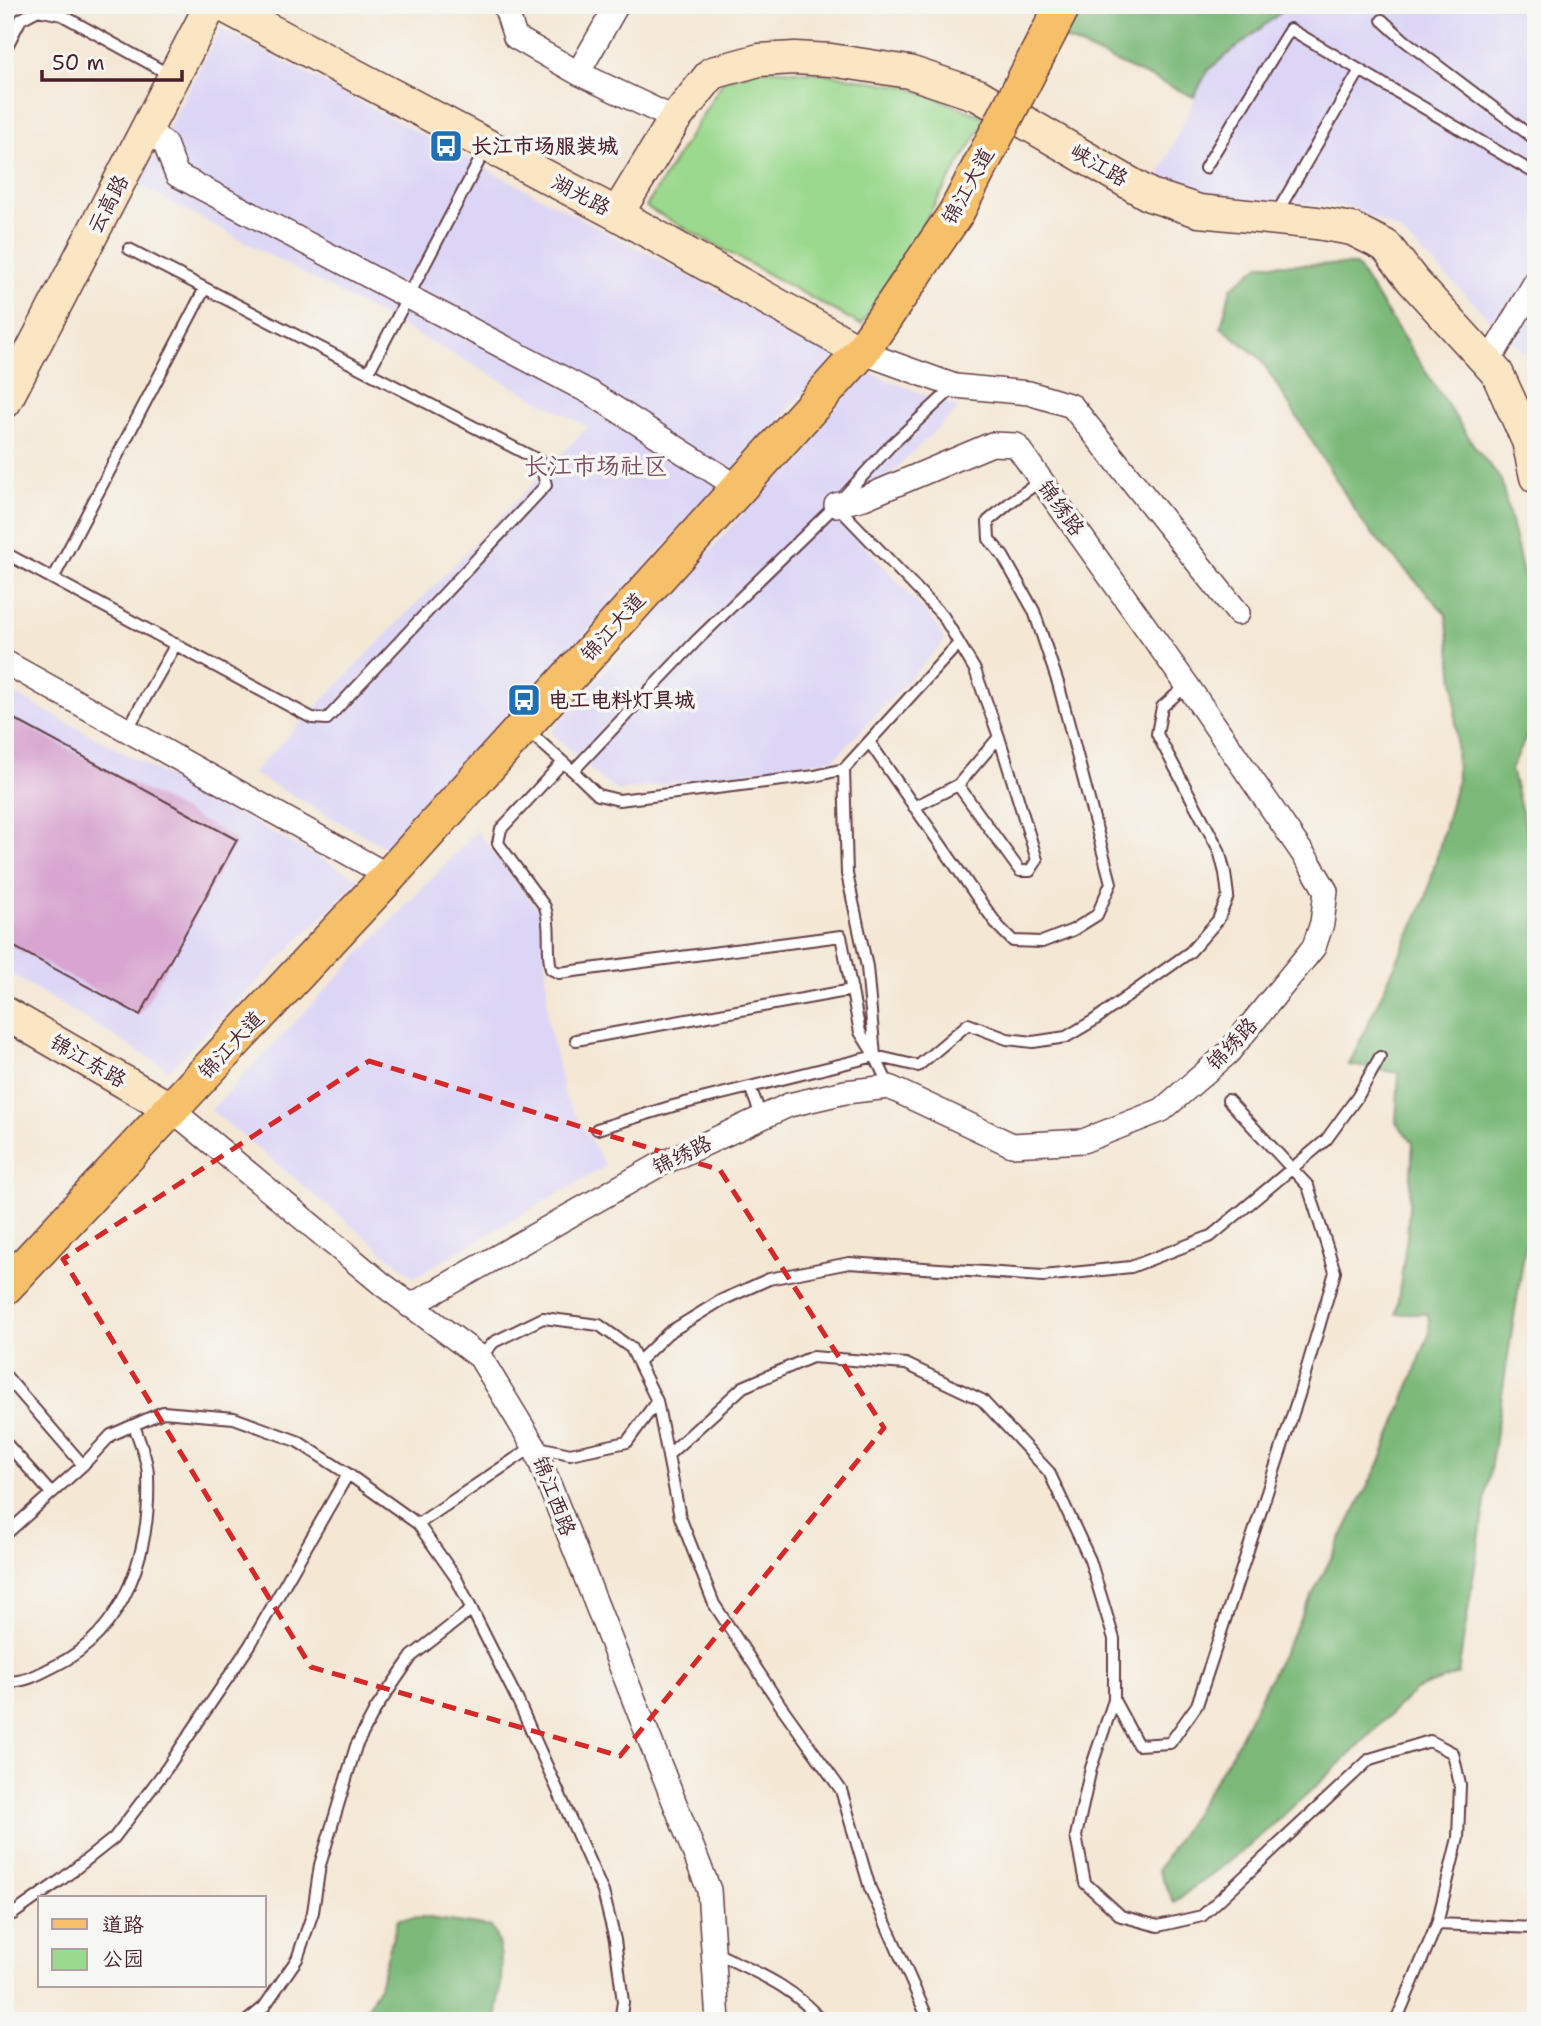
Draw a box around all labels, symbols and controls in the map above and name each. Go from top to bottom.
scale bar [42,38,182,82]
text: 50 m [52,49,105,77]
bus stop icon: 长江市场服装城 [427,127,465,165]
place label: 长江市场服装城 [471,132,618,160]
street label: 峡江路 [1065,137,1133,193]
street label: 锦江大道 [935,142,1001,230]
street label: 湖光路 [547,168,615,222]
street label: 云高路 [81,170,135,238]
district label: 长江市场社区 [524,450,668,482]
street label: 锦绣路 [1031,474,1091,542]
street label: 锦江大道 [574,586,652,668]
bus stop icon: 电工电料灯具城 [505,681,543,719]
place label: 电工电料灯具城 [548,686,695,714]
street label: 锦江大道 [192,1005,270,1085]
street label: 锦绣路 [1200,1011,1264,1077]
street label: 锦江东路 [45,1028,131,1094]
street label: 锦绣路 [648,1129,716,1181]
street label: 锦江西路 [526,1452,582,1540]
legend [38,1896,266,1988]
text: 道路 [102,1911,144,1939]
text: 公园 [102,1945,144,1973]

